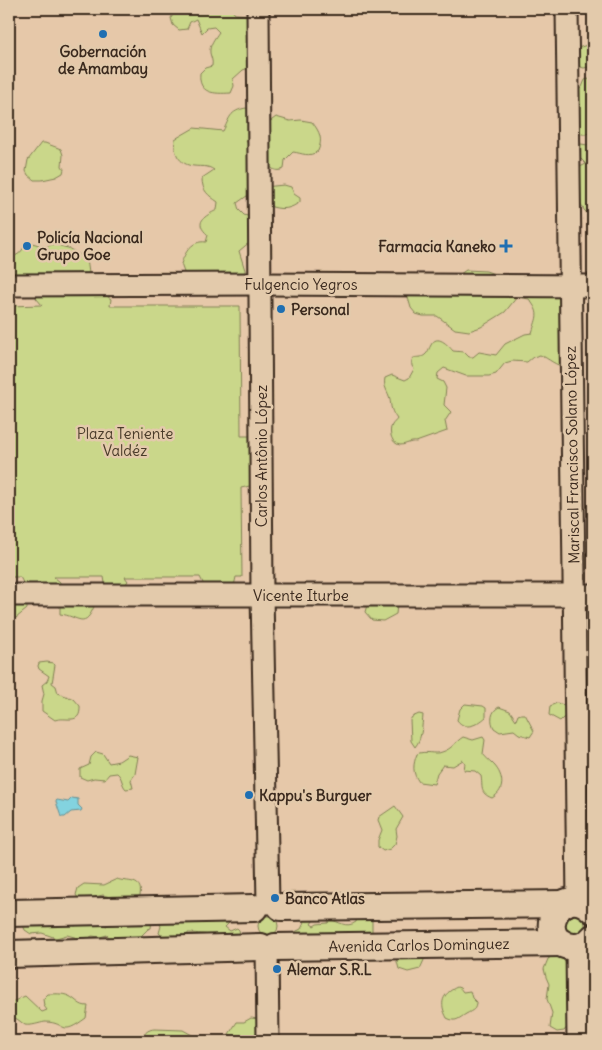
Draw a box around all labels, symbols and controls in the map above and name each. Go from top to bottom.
marker: Gobernación de Amambay [97,28,109,40]
place label: Gobernación de Amambay [58,42,148,79]
place label: Policía Nacional Grupo Goe [37,228,143,265]
place label: Farmacia Kaneko [378,237,497,256]
marker: Policía Nacional Grupo Goe [21,240,33,252]
marker: Farmacia Kaneko [500,240,512,252]
street label: Fulgencio Yegros [244,275,358,294]
place label: Personal [291,300,350,319]
marker: Personal [275,303,287,315]
street label: Mariscal Francisco Solano López [561,346,583,564]
street label: Carlos Antônio López [252,385,271,527]
park label: Plaza Teniente Valdéz [77,424,173,460]
street label: Vicente Iturbe [253,586,349,605]
place label: Kappu's Burguer [259,786,373,806]
marker: Kappu's Burguer [243,789,255,801]
place label: Banco Atlas [285,889,365,908]
marker: Banco Atlas [269,892,281,904]
street label: Avenida Carlos Dominguez [328,934,510,956]
place label: Alemar S.R.L [287,960,372,979]
marker: Alemar S.R.L [271,963,283,975]

